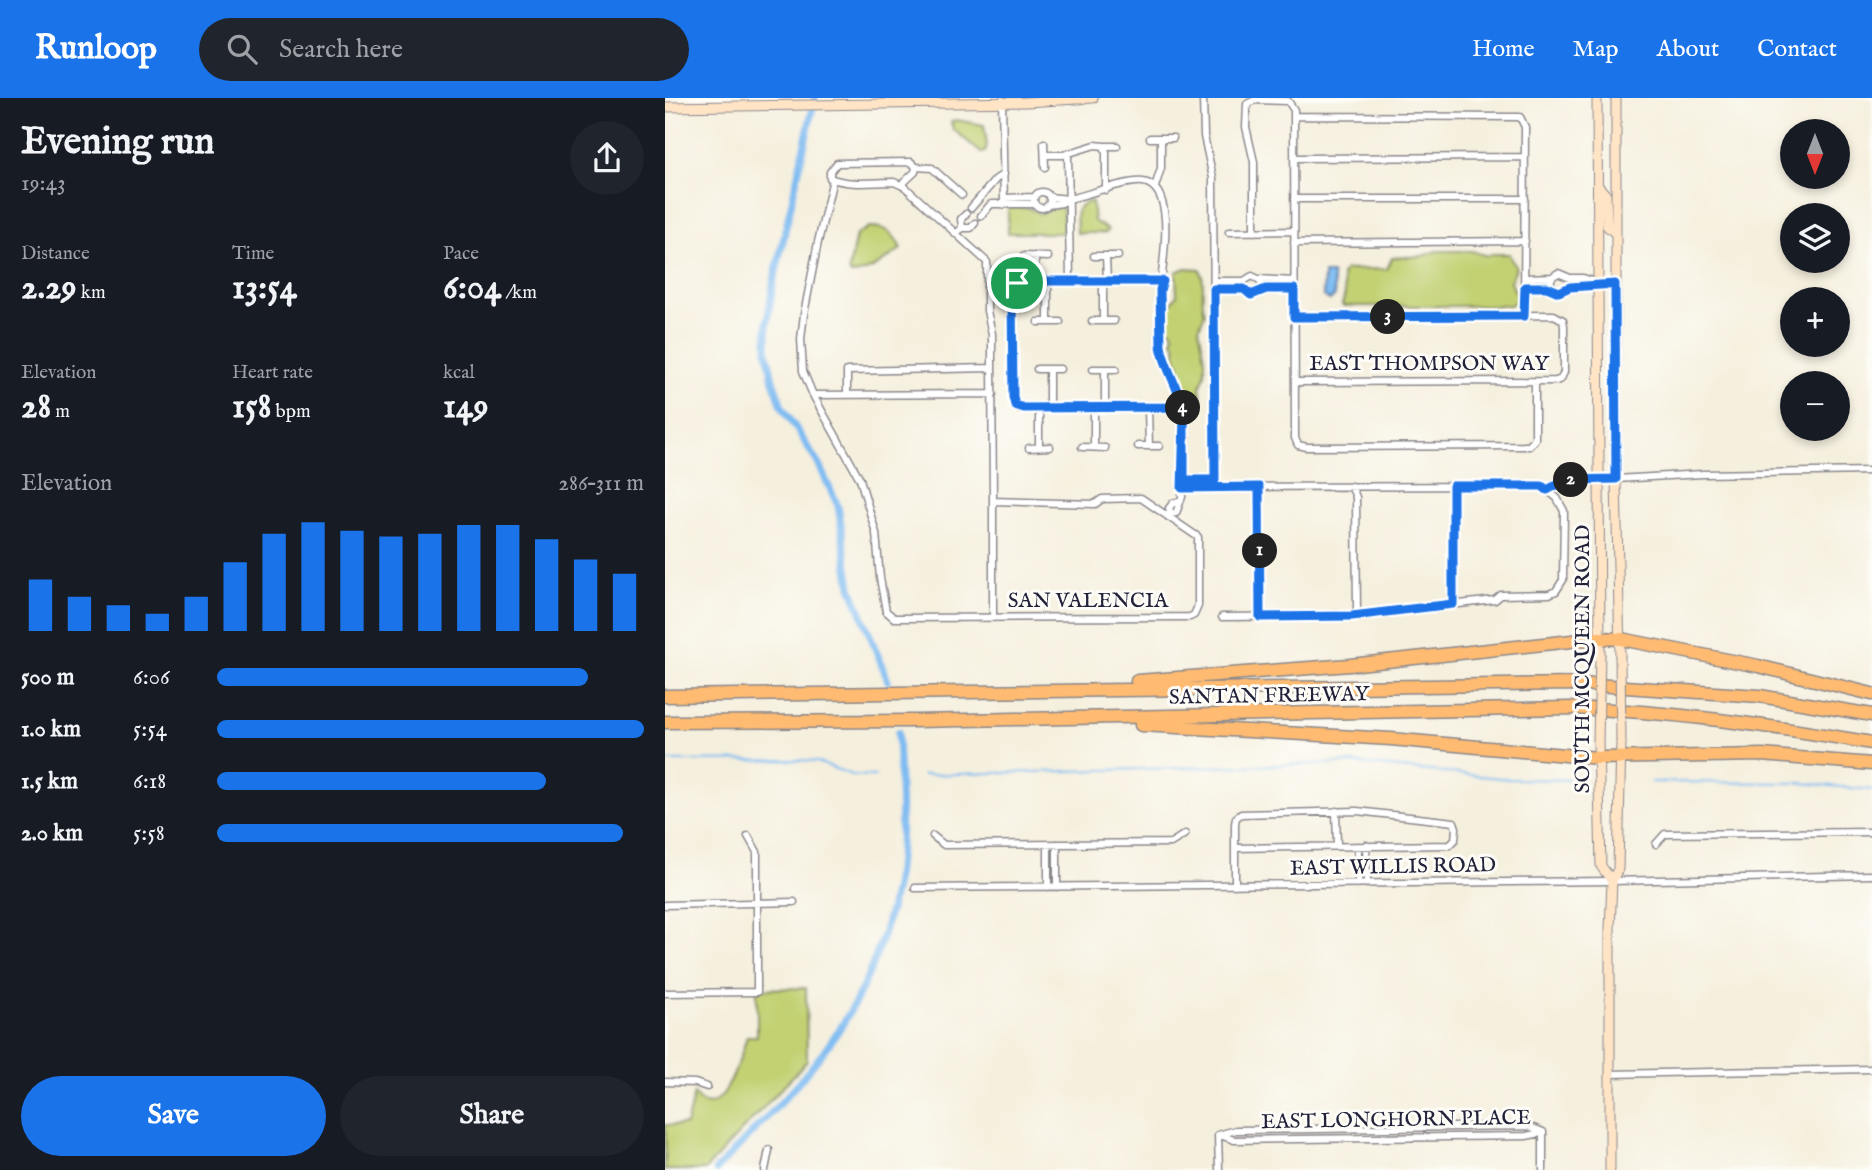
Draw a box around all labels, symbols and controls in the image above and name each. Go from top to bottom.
search box [199,18,689,81]
text: Runloop [35,28,157,70]
icon: search [223,30,261,68]
text: Search here [279,33,403,66]
text: Home [1472,34,1535,65]
text: Map [1573,34,1619,65]
text: About [1657,34,1719,65]
text: Contact [1757,34,1837,65]
text: Evening run [21,119,215,167]
north arrow [1780,119,1850,189]
map controls [1780,119,1850,441]
button: share [570,121,644,195]
text: 19:43 [21,169,66,198]
button: layers [1780,203,1850,273]
text: Distance [21,242,90,266]
text: Time [232,242,274,266]
text: Pace [443,242,479,266]
pin [987,253,1047,313]
icon: arrive [998,264,1036,302]
text: 2.29 [21,266,77,311]
text: 13:54 [232,266,297,311]
text: 6:04 [443,266,501,311]
text: km [77,281,106,305]
text: /km [501,281,537,305]
button: + [1780,287,1850,357]
pin: 3 [1371,300,1405,334]
text: 3 [1384,304,1391,328]
street label: EAST THOMPSON WAY [1309,351,1550,378]
text: Elevation [21,361,96,385]
text: Heart rate [232,361,313,385]
text: kcal [443,361,475,385]
button: − [1780,371,1850,441]
text: 28 [21,385,51,430]
text: 158 [232,385,271,430]
text: 149 [443,385,488,430]
pin: 4 [1165,390,1201,426]
text: 4 [1178,395,1187,419]
text: m [51,400,70,424]
text: bpm [271,400,311,424]
pin: 2 [1553,462,1588,498]
text: 2 [1566,467,1575,491]
text: Elevation [21,469,112,498]
text: 286–311 m [558,469,644,498]
street label: SOUTH MCQUEEN ROAD [1570,525,1597,793]
pin: 1 [1243,533,1277,568]
text: 1 [1256,538,1263,562]
street label: SAN VALENCIA [1008,588,1169,615]
text: 500 m [21,663,75,692]
text: 6:06 [133,663,170,692]
street label: SANTAN FREEWAY [1169,681,1371,712]
text: 1.0 km [21,715,81,744]
text: 5:54 [133,715,167,744]
text: 1.5 km [21,767,78,796]
text: 6:18 [133,767,166,796]
text: 2.0 km [21,819,83,848]
text: 5:58 [133,819,165,848]
street label: EAST WILLIS ROAD [1290,852,1496,883]
button: Save [21,1076,326,1156]
button: Share [340,1076,644,1156]
street label: EAST LONGHORN PLACE [1261,1105,1531,1136]

